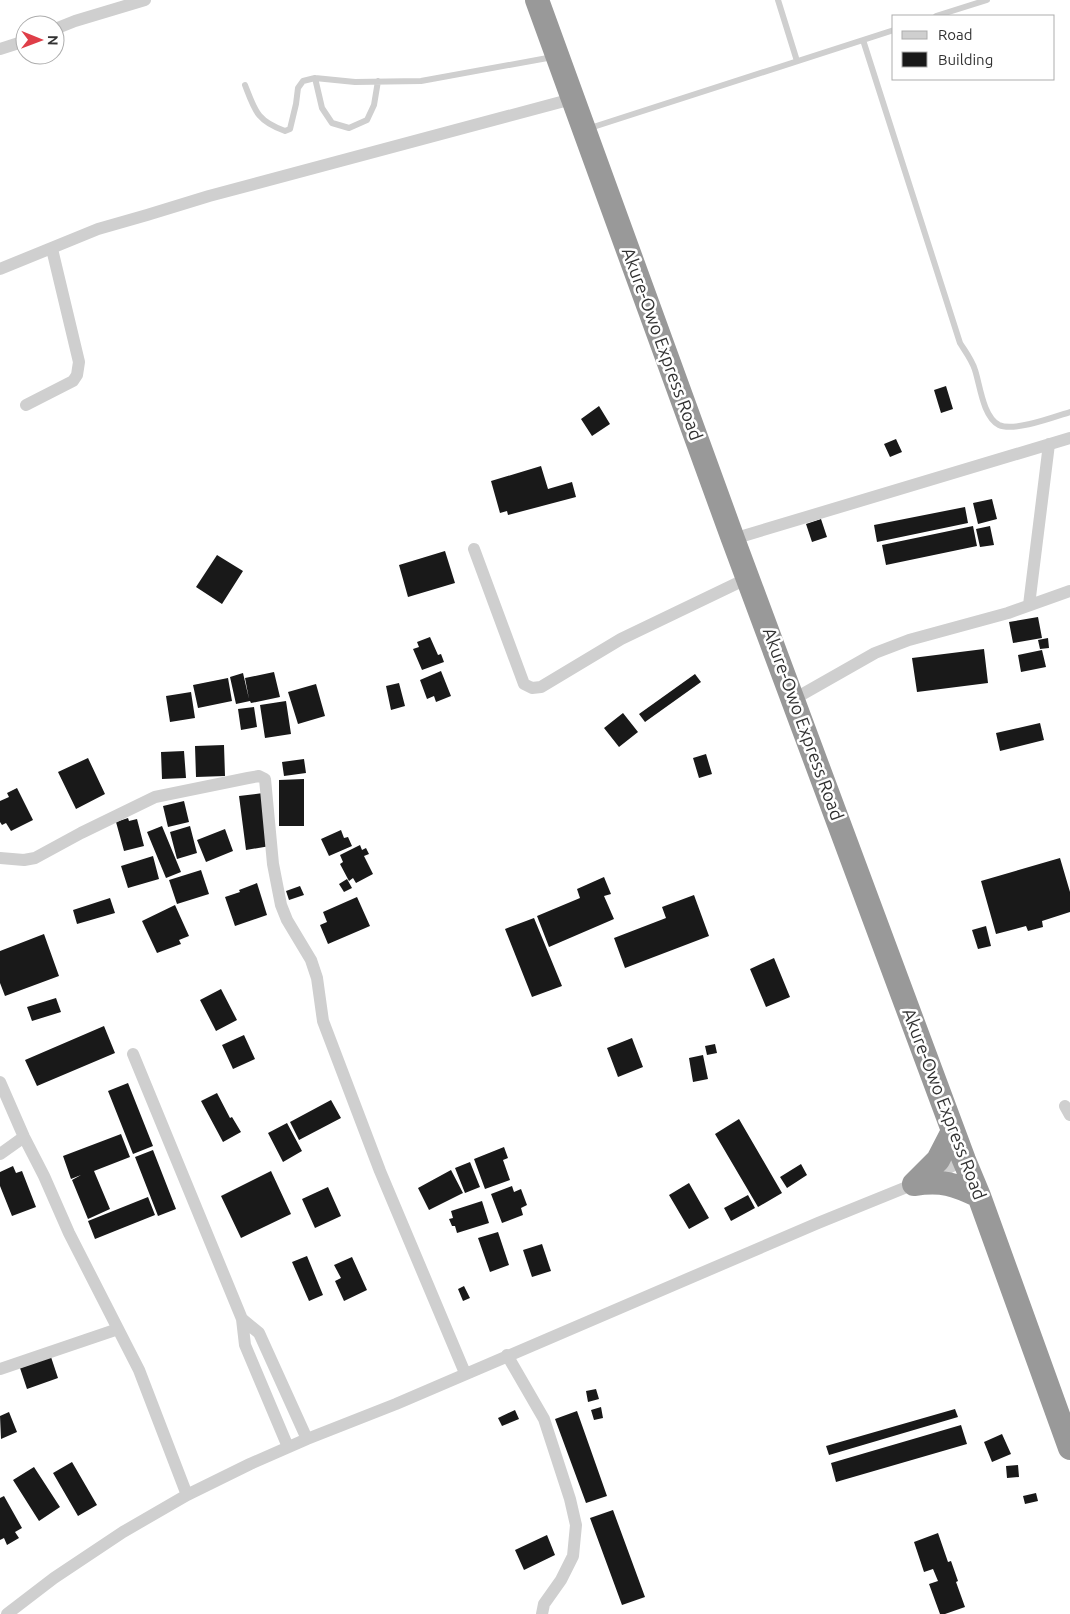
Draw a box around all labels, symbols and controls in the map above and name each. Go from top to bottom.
north arrow [15,15,65,65]
legend [892,15,1055,80]
text: Road [938,26,973,43]
text: N [45,35,61,46]
text: Building [938,51,993,68]
street label: Akure-Owo Express Road [619,245,707,443]
street label: Akure-Owo Express Road [760,625,848,823]
street label: Akure-Owo Express Road [899,1005,991,1202]

